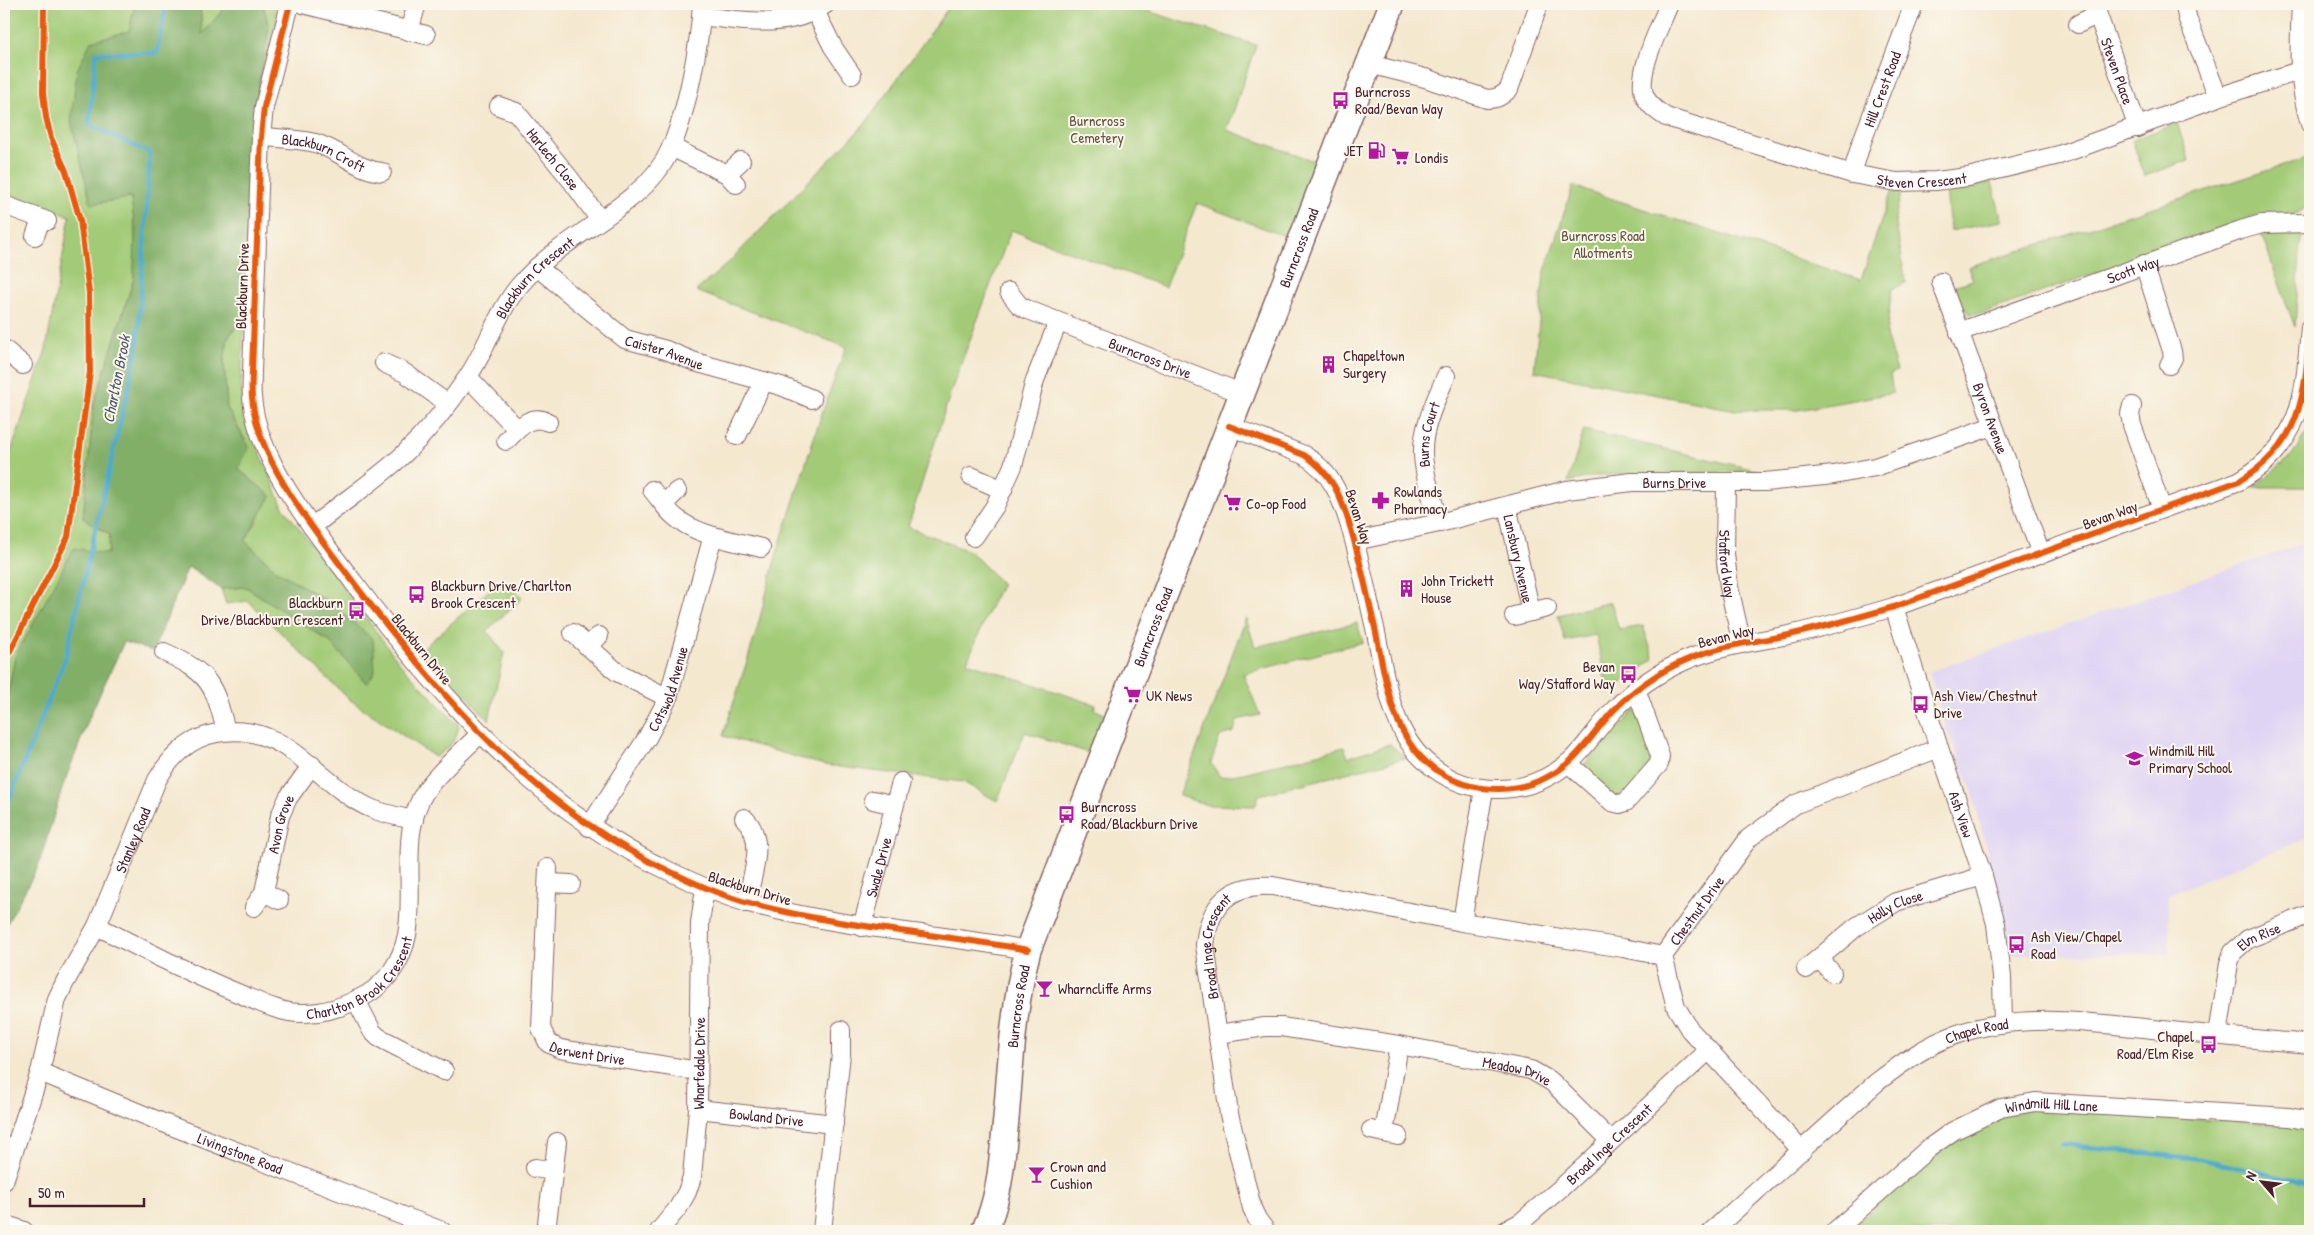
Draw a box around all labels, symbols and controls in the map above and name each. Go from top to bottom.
street label: Steven Place [2096,35,2139,107]
street label: Hill Crest Road [1858,48,1906,130]
place label: Burncross Road/Bevan Way [1355,81,1443,119]
bus stop icon: Burncross Road/Bevan Way [1331,90,1351,110]
park label: Burncross Cemetery [1069,110,1125,148]
street label: Harlech Close [522,123,585,194]
street label: Blackburn Croft [281,128,369,177]
place label: JET [1344,140,1364,161]
fuel station icon: JET [1367,140,1387,160]
supermarket icon: Londis [1391,147,1411,167]
place label: Londis [1415,147,1449,168]
street label: Steven Crescent [1875,167,1968,193]
street label: Burncross Road [1273,205,1323,290]
park label: Burncross Road Allotments [1561,225,1645,263]
street label: Blackburn Crescent [490,231,579,322]
street label: Blackburn Drive [230,243,254,329]
street label: Scott Way [2104,250,2162,288]
street label: Caister Avenue [623,329,706,374]
water label: Charlton Brook [97,332,136,425]
street label: Burncross Drive [1106,332,1195,383]
place label: Chapeltown Surgery [1343,345,1405,383]
building icon: Chapeltown Surgery [1319,354,1339,374]
street label: Byron Avenue [1968,380,2014,457]
street label: Burns Court [1412,398,1445,469]
street label: Burns Drive [1643,472,1706,493]
place label: Rowlands Pharmacy [1394,481,1447,519]
street label: Bevan Way [1340,487,1378,547]
pharmacy icon: Rowlands Pharmacy [1370,490,1390,510]
supermarket icon: Co-op Food [1222,493,1242,513]
place label: Co-op Food [1246,493,1306,514]
street label: Bevan Way [2080,495,2140,535]
street label: Lansbury Avenue [1499,512,1539,605]
street label: Stafford Way [1714,530,1742,600]
place label: John Trickett House [1421,570,1494,608]
place label: Blackburn Drive/Charlton Brook Crescent [431,575,572,613]
building icon: John Trickett House [1397,579,1417,599]
bus stop icon: Blackburn Drive/Charlton Brook Crescent [407,584,427,604]
street label: Burncross Road [1128,584,1177,669]
place label: Blackburn Drive/Blackburn Crescent [201,592,344,630]
bus stop icon: Blackburn Drive/Blackburn Crescent [347,601,367,621]
street label: Blackburn Drive [387,609,457,689]
street label: Bevan Way [1696,619,1756,653]
street label: Cotswold Avenue [642,644,692,735]
place label: Bevan Way/Stafford Way [1519,656,1615,694]
bus stop icon: Bevan Way/Stafford Way [1619,665,1639,685]
supermarket icon: UK News [1122,685,1142,705]
place label: UK News [1146,685,1192,706]
place label: Ash View/Chestnut Drive [1934,685,2038,723]
bus stop icon: Ash View/Chestnut Drive [1910,694,1930,714]
place label: Windmill Hill Primary School [2149,740,2232,778]
school or university icon: Windmill Hill Primary School [2125,749,2145,769]
street label: Ash View [1944,788,1979,840]
street label: Avon Grove [262,791,299,855]
place label: Burncross Road/Blackburn Drive [1081,796,1198,834]
street label: Stanley Road [109,804,155,876]
bus stop icon: Burncross Road/Blackburn Drive [1057,805,1077,825]
street label: Swale Drive [860,835,896,900]
street label: Blackburn Drive [706,865,794,911]
street label: Chestnut Drive [1664,871,1729,949]
street label: Holly Close [1863,884,1925,928]
street label: Broad Inge Crescent [1194,887,1236,1001]
street label: Elm Rise [2232,917,2283,955]
place label: Ash View/Chapel Road [2031,926,2122,964]
street label: Charlton Brook Crescent [305,933,417,1024]
bus stop icon: Ash View/Chapel Road [2007,935,2027,955]
street label: Burncross Road [1001,963,1034,1049]
bar icon: Wharncliffe Arms [1034,978,1054,998]
place label: Wharncliffe Arms [1058,978,1152,999]
street label: Chapel Road [1942,1012,2010,1048]
street label: Wharfedale Drive [687,1017,709,1109]
place label: Chapel Road/Elm Rise [2117,1026,2194,1064]
street label: Derwent Drive [546,1035,627,1070]
bus stop icon: Chapel Road/Elm Rise [2198,1035,2218,1055]
street label: Meadow Drive [1481,1051,1556,1090]
street label: Windmill Hill Lane [2003,1091,2099,1118]
street label: Broad Inge Crescent [1561,1098,1657,1189]
street label: Bowland Drive [728,1102,805,1131]
street label: Livingstone Road [195,1127,286,1179]
place label: Crown and Cushion [1050,1156,1106,1194]
north arrow [2236,1158,2286,1208]
bar icon: Crown and Cushion [1026,1165,1046,1185]
text: N [2240,1167,2260,1183]
scale bar [30,1175,144,1207]
text: 50 m [38,1182,65,1203]

